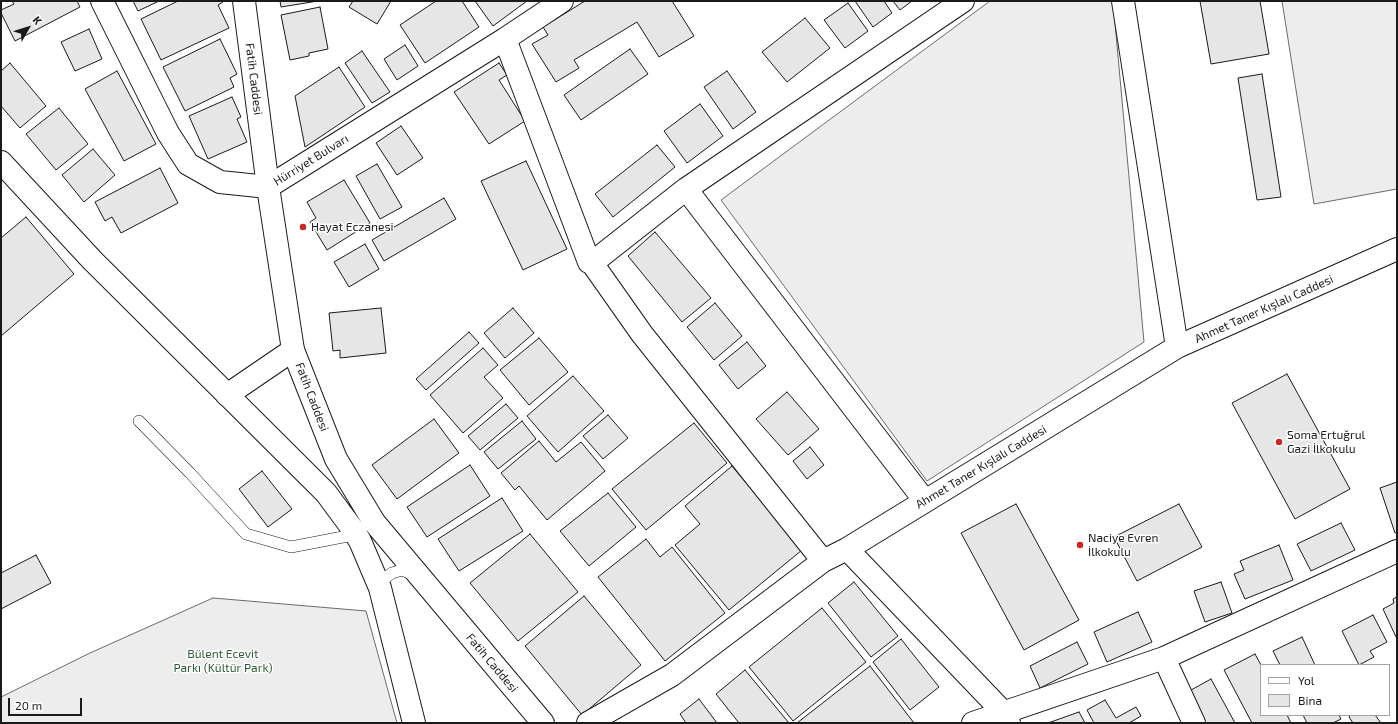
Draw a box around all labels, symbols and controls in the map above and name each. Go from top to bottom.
north arrow [8,8,48,48]
text: K [30,13,45,27]
street label: Fatih Caddesi [242,42,266,116]
street label: Hürriyet Bulvarı [271,131,351,189]
place label: Hayat Eczanesi [311,220,394,234]
marker: Hayat Eczanesi [298,222,308,232]
street label: Ahmet Taner Kışlalı Caddesi [1192,272,1336,346]
street label: Fatih Caddesi [292,360,332,434]
street label: Ahmet Taner Kışlalı Caddesi [913,422,1049,512]
place label: Soma Ertuğrul Gazi İlkokulu [1287,428,1365,456]
marker: Soma Ertuğrul Gazi İlkokulu [1274,437,1284,447]
place label: Naciye Evren İlkokulu [1088,531,1158,559]
marker: Naciye Evren İlkokulu [1075,540,1085,550]
street label: Fatih Caddesi [463,631,521,695]
park label: Bülent Ecevit Parkı (Kültür Park) [173,647,273,675]
legend [1260,664,1390,716]
text: Yol [1298,673,1314,687]
scale bar [10,690,84,716]
text: Bina [1298,693,1322,707]
text: 20 m [15,698,42,712]

